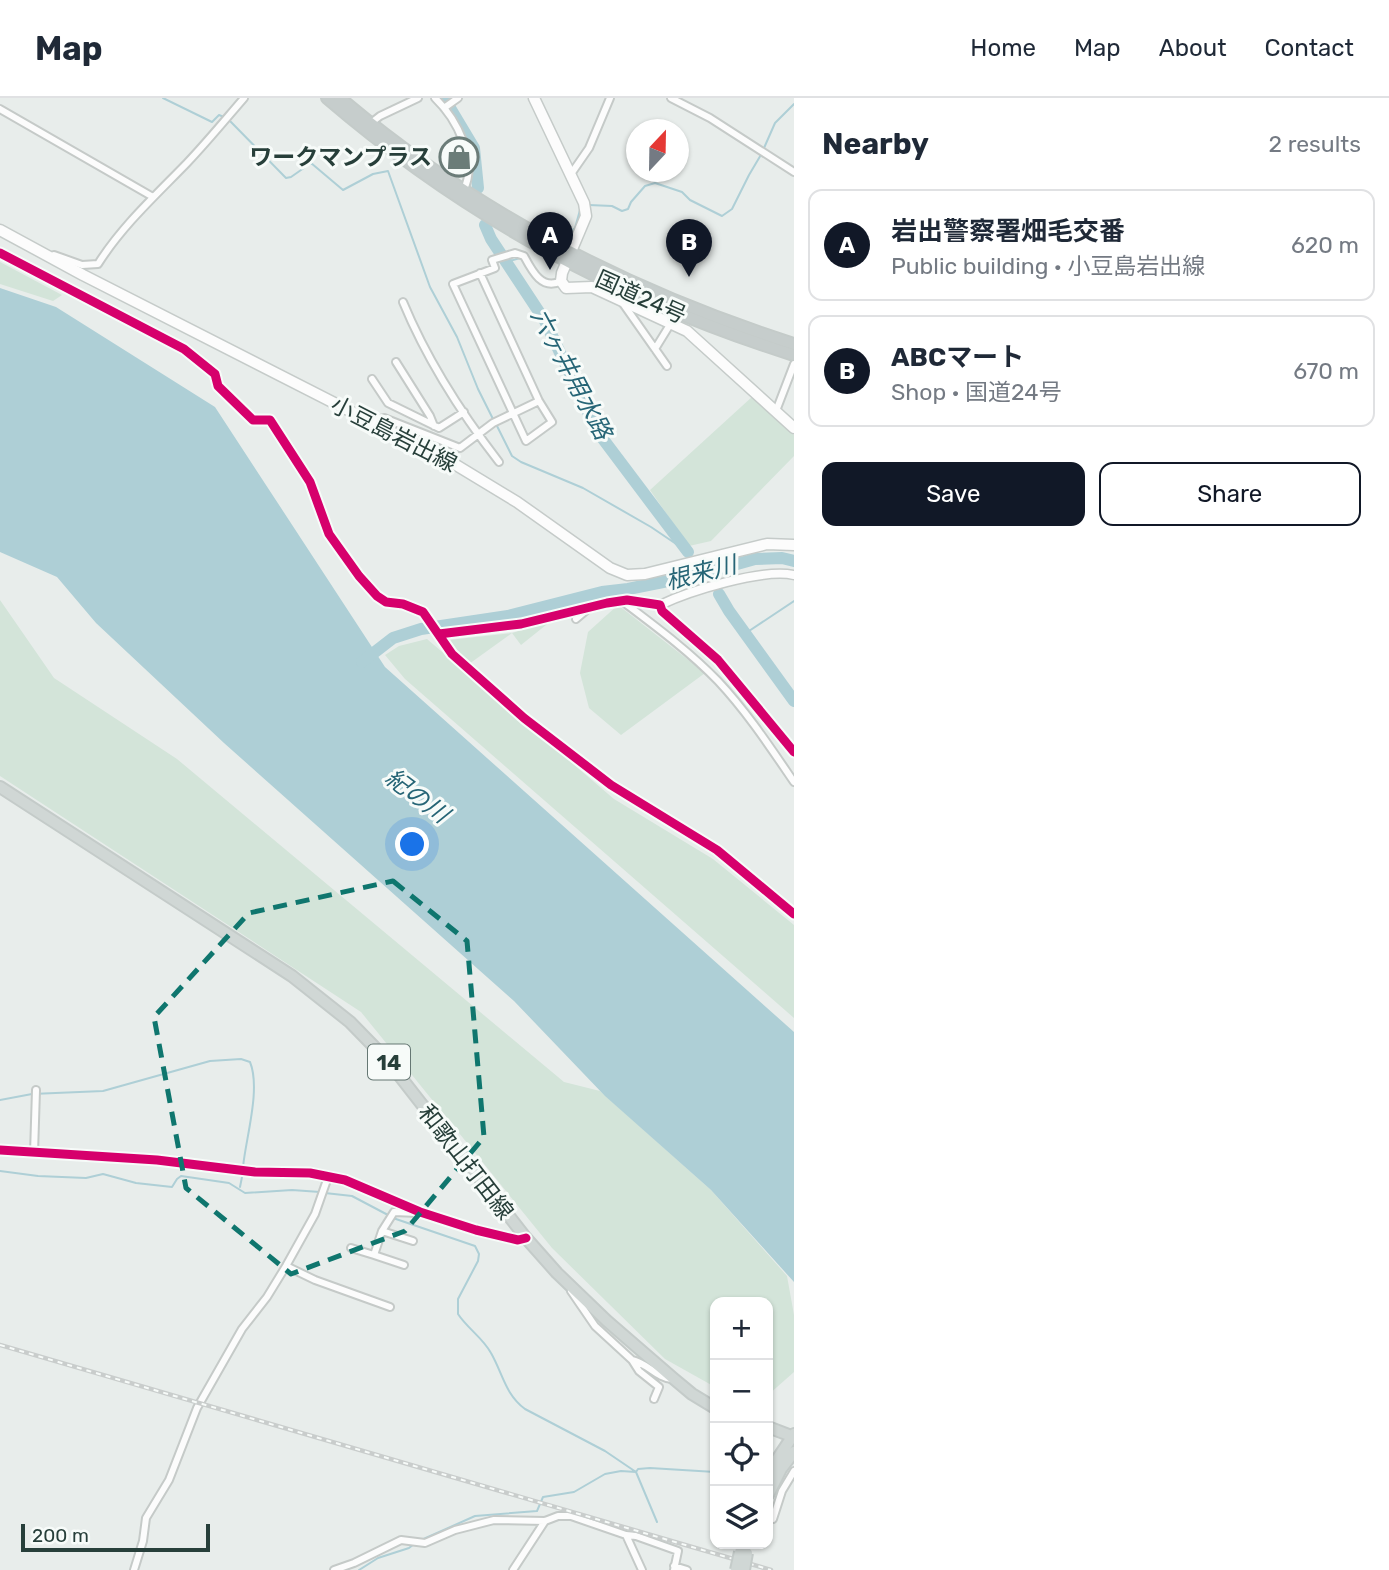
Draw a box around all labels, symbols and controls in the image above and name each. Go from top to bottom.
text: Map [35,29,103,68]
text: Home [970,34,1036,62]
text: Map [1074,34,1121,62]
text: About [1159,34,1227,62]
text: Contact [1265,34,1354,62]
north arrow [626,119,689,182]
text: Nearby [822,126,929,162]
text: 2 results [1269,130,1361,158]
shop icon: ワークマンプラス [438,136,480,178]
place label: ワークマンプラス [249,143,432,171]
pin: A [527,212,573,270]
text: 岩出警察署畑毛交番 [891,216,1125,247]
pin: B [666,219,712,277]
text: A [839,231,855,259]
text: 620 m [1291,231,1359,259]
text: Public building · 小豆島岩出線 [891,252,1205,280]
street label: 国道24号 [591,265,691,329]
water label: 六ヶ井用水路 [525,304,618,446]
text: ABCマート [891,342,1024,373]
text: B [839,357,855,385]
text: 670 m [1293,357,1359,385]
text: Shop · 国道24号 [891,378,1062,406]
street label: 小豆島岩出線 [326,390,462,478]
button: Save [822,462,1085,526]
button: Share [1099,462,1361,526]
water label: 根来川 [663,550,742,595]
water label: 紀の川 [380,763,457,831]
your location [395,827,429,861]
road number: 14 [368,1044,410,1080]
street label: 和歌山打田線 [412,1099,520,1225]
map controls [710,1297,773,1549]
button: + [710,1297,773,1360]
button: − [710,1360,773,1423]
button: locate [710,1423,773,1486]
button: layers [710,1486,773,1549]
scale bar [21,1521,210,1553]
text: 200 m [32,1524,89,1547]

